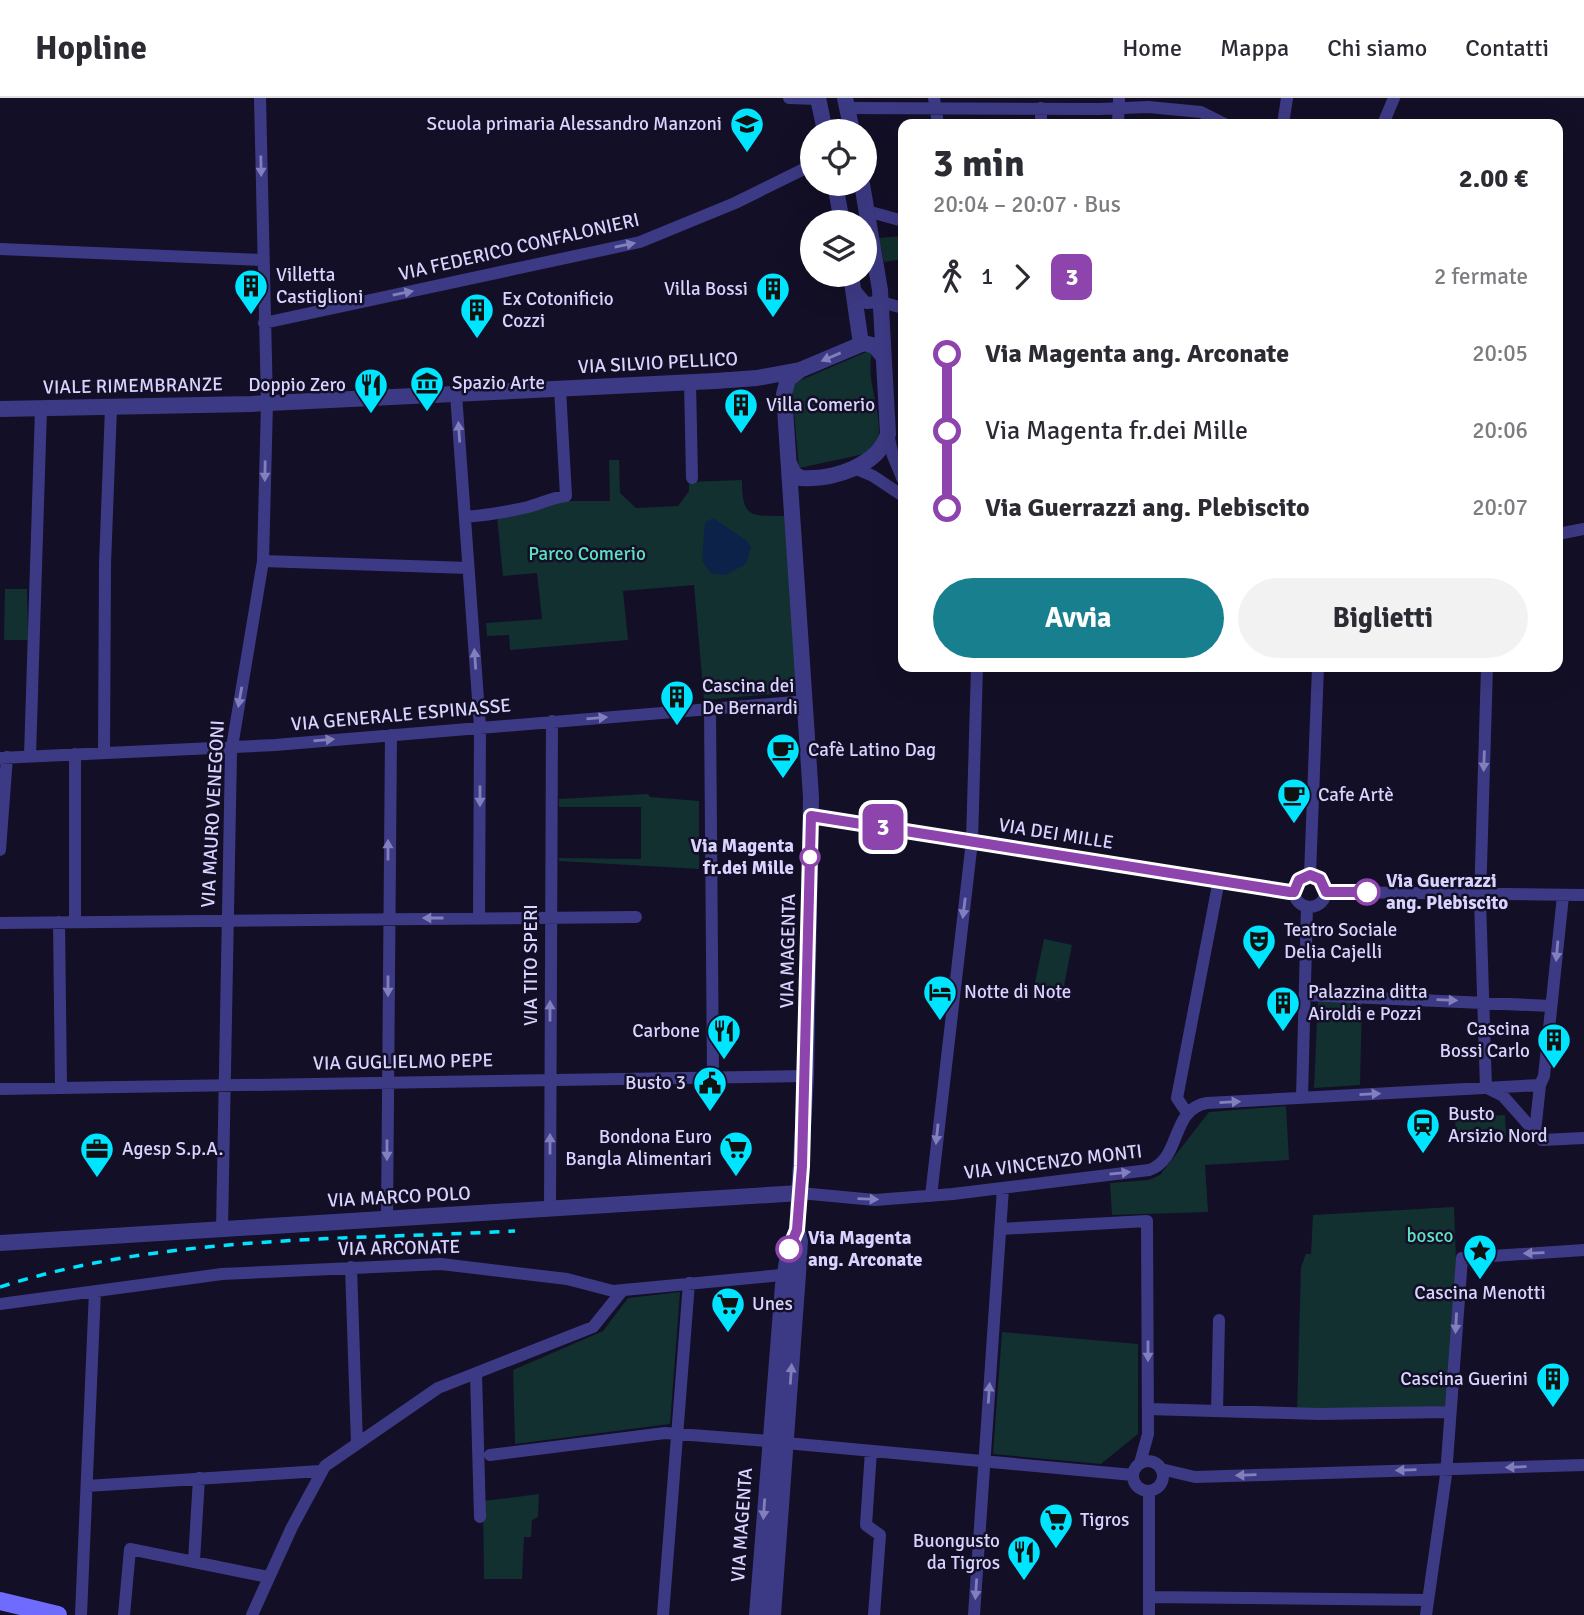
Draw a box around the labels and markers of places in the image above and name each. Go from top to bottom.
school or university icon: Scuola primaria Alessandro Manzoni [728,105,766,154]
place label: Scuola primaria Alessandro Manzoni [427,112,722,136]
place label: Villetta Castiglioni [276,263,363,309]
building icon: Villetta Castiglioni [232,267,270,316]
building icon: Villa Bossi [754,270,792,319]
place label: Villa Bossi [664,277,748,301]
place label: Ex Cotonificio Cozzi [502,287,614,333]
building icon: Ex Cotonificio Cozzi [458,291,496,340]
museum icon: Spazio Arte [408,364,446,413]
restaurant icon: Doppio Zero [352,366,390,415]
place label: Spazio Arte [452,371,545,395]
place label: Doppio Zero [248,373,346,397]
building icon: Villa Comerio [722,386,760,435]
place label: Villa Comerio [766,393,875,417]
place label: Cascina dei De Bernardi [702,674,798,720]
building icon: Cascina dei De Bernardi [658,678,696,727]
cafe icon: Cafè Latino Dag [764,731,802,780]
place label: Cafè Latino Dag [808,738,936,762]
cafe icon: Cafe Artè [1275,776,1313,825]
place label: Cafe Artè [1318,783,1394,807]
place label: Via Magenta fr.dei Mille [691,834,794,880]
marker: Via Magenta fr.dei Mille [800,847,820,867]
place label: Via Guerrazzi ang. Plebiscito [1386,869,1508,915]
marker: Via Guerrazzi ang. Plebiscito [1354,879,1380,905]
place label: Teatro Sociale Delia Cajelli [1284,918,1397,964]
theatre icon: Teatro Sociale Delia Cajelli [1240,922,1278,971]
hotel icon: Notte di Note [921,973,959,1022]
place label: Notte di Note [964,980,1071,1004]
place label: Palazzina ditta Airoldi e Pozzi [1308,980,1428,1026]
building icon: Palazzina ditta Airoldi e Pozzi [1264,984,1302,1033]
restaurant icon: Carbone [705,1012,743,1061]
place label: Cascina Bossi Carlo [1439,1017,1530,1063]
place label: Carbone [632,1019,700,1043]
building icon: Cascina Bossi Carlo [1535,1021,1573,1070]
public building icon: Busto 3 [691,1064,729,1113]
place label: Busto 3 [625,1071,686,1095]
place label: Busto Arsizio Nord [1448,1102,1547,1148]
station icon: Busto Arsizio Nord [1404,1106,1442,1155]
place label: Bondona Euro Bangla Alimentari [565,1125,712,1171]
supermarket icon: Bondona Euro Bangla Alimentari [717,1129,755,1178]
office icon: Agesp S.p.A. [78,1130,116,1179]
place label: Agesp S.p.A. [122,1137,224,1161]
place label: Via Magenta ang. Arconate [808,1226,923,1272]
place icon: Cascina Menotti [1461,1232,1499,1281]
marker: Via Magenta ang. Arconate [776,1236,802,1262]
place label: Cascina Menotti [1414,1281,1546,1305]
supermarket icon: Unes [709,1285,747,1334]
place label: Unes [752,1292,793,1316]
building icon: Cascina Guerini [1534,1360,1572,1409]
place label: Cascina Guerini [1400,1367,1528,1391]
supermarket icon: Tigros [1037,1501,1075,1550]
place label: Tigros [1080,1508,1129,1532]
place label: Buongusto da Tigros [913,1529,1000,1575]
restaurant icon: Buongusto da Tigros [1005,1533,1043,1582]

